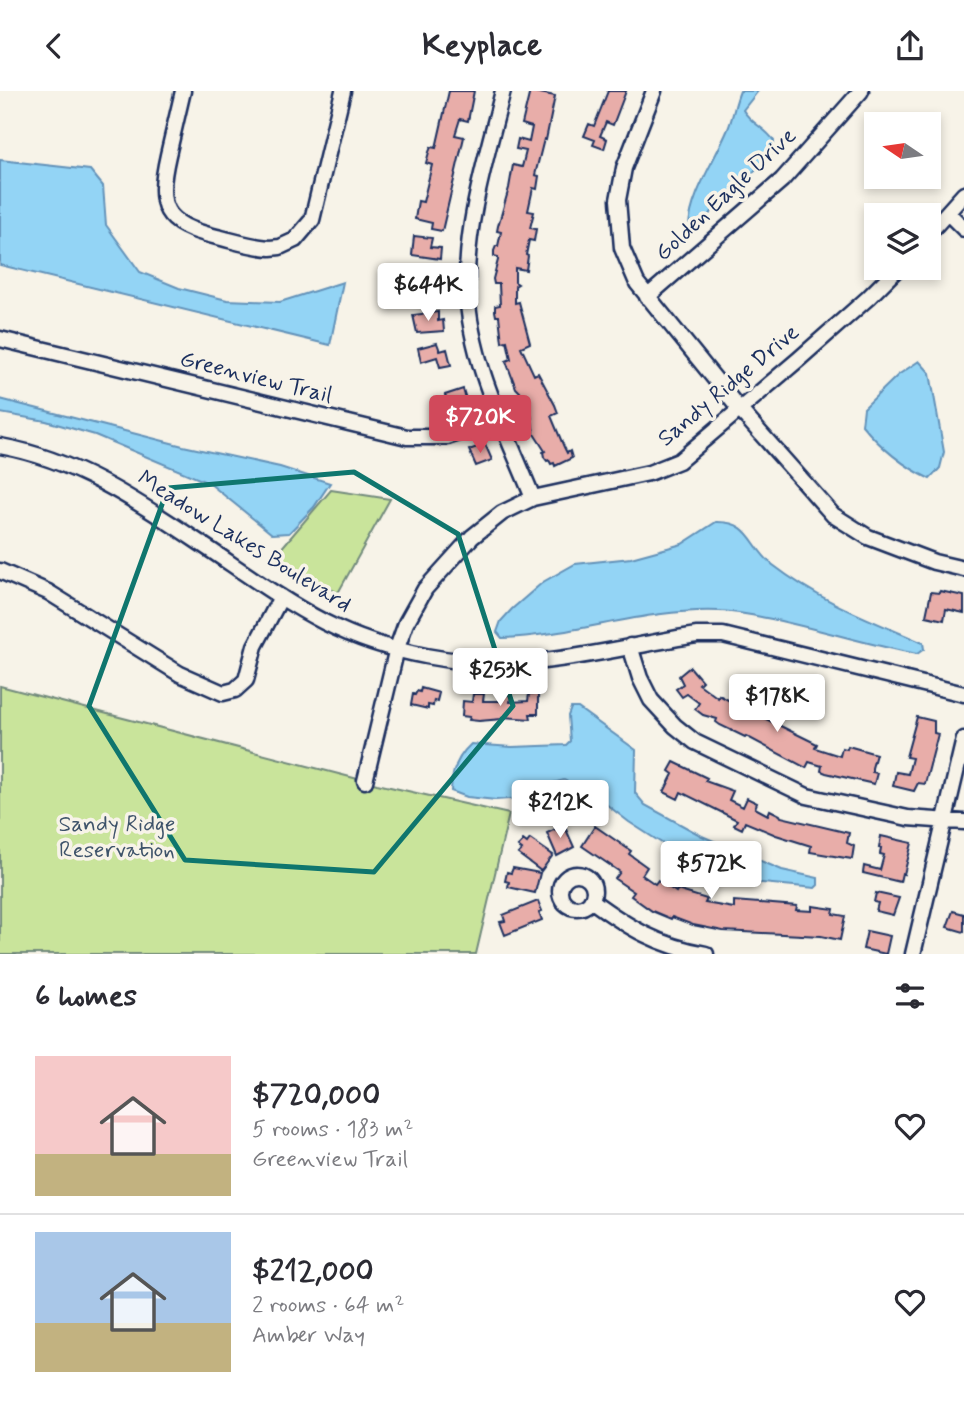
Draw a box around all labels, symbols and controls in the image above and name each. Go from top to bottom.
text: Keyplace [422,25,542,67]
icon: back [35,27,73,65]
icon: share [891,27,929,65]
north arrow [864,112,942,189]
map controls [864,112,941,280]
street label: Golden Eagle Drive [649,122,803,268]
button: layers [864,203,941,280]
pin: $644K [379,264,477,323]
text: $644K [393,271,463,301]
street label: Sandy Ridge Drive [652,318,806,454]
street label: Greenview Trail [177,345,335,411]
pin: $720K [431,395,529,455]
text: $720K [445,403,515,433]
street label: Meadow Lakes Boulevard [131,464,357,620]
pin: $253K [451,649,549,708]
text: $253K [469,656,531,686]
pin: $178K [728,675,826,734]
text: $178K [745,682,809,712]
pin: $212K [511,781,609,840]
text: $212K [528,788,592,818]
park label: Sandy Ridge Reservation [59,810,175,866]
pin: $572K [662,841,760,901]
text: $572K [677,849,745,879]
text: 6 homes [35,977,137,1016]
icon: filters [891,977,929,1015]
text: $720,000 [252,1076,380,1115]
icon: home [91,1084,175,1168]
icon: heart [891,1107,929,1145]
text: 5 rooms · 183 m² [252,1115,413,1145]
text: Greenview Trail [252,1145,408,1175]
text: $212,000 [252,1252,374,1291]
icon: home [91,1260,175,1344]
icon: heart [891,1283,929,1321]
text: 2 rooms · 64 m² [252,1291,404,1321]
text: Amber Way [252,1321,365,1351]

